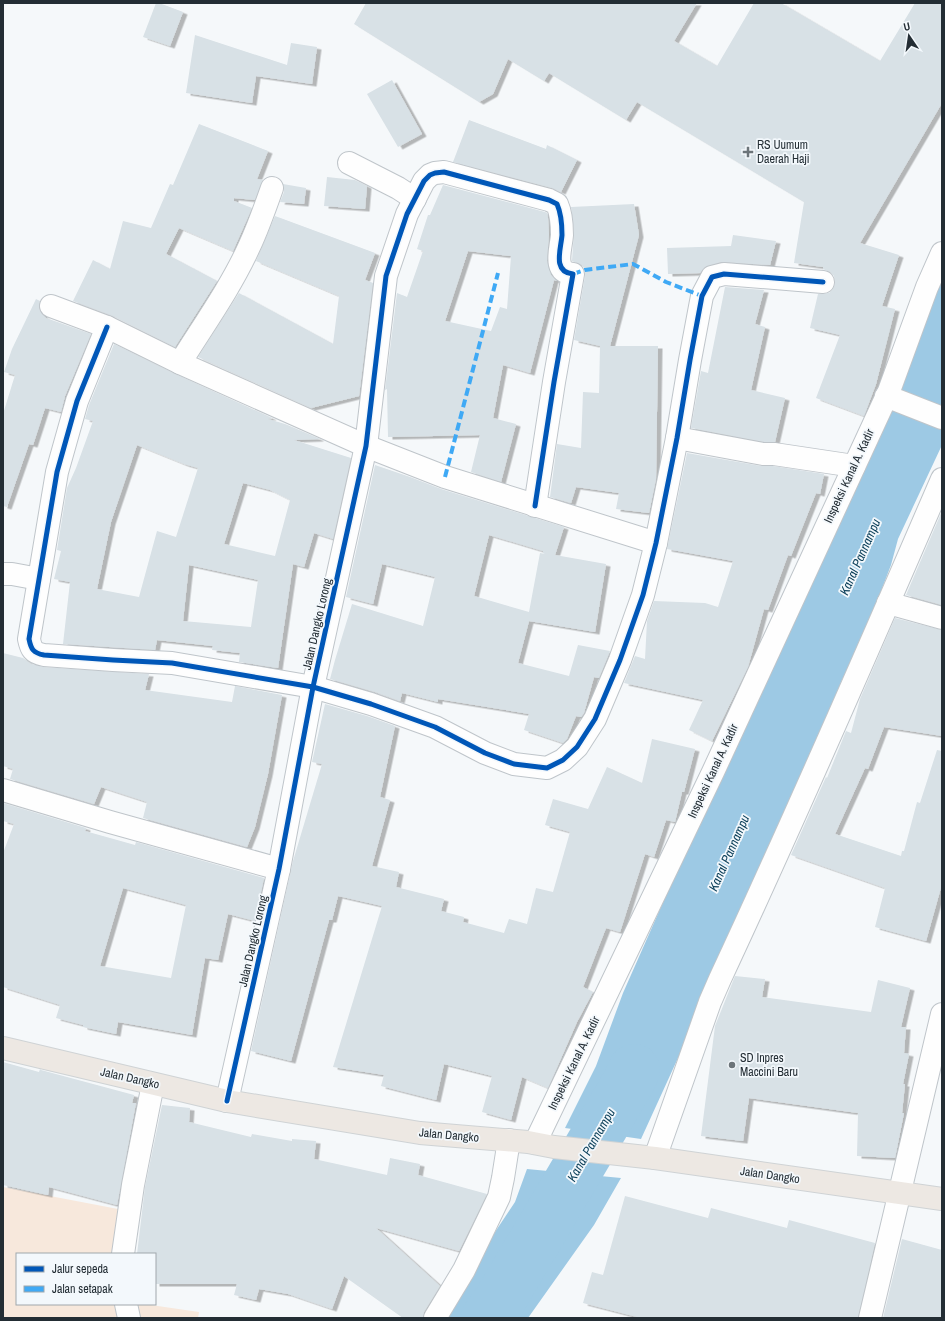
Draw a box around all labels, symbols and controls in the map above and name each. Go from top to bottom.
north arrow [889,16,929,56]
text: U [902,19,911,34]
place label: RS Uumum Daerah Haji [757,137,810,167]
marker: RS Uumum Daerah Haji [742,146,754,158]
street label: Inspeksi Kanal A. Kadir [820,426,878,526]
water label: Kanal Pannampu [836,516,884,598]
street label: Jalan Dangko Lorong [299,576,335,671]
street label: Inspeksi Kanal A. Kadir [684,721,742,821]
water label: Kanal Pannampu [705,812,753,894]
street label: Jalan Dangko Lorong [235,893,271,988]
street label: Inspeksi Kanal A. Kadir [544,1013,604,1112]
place label: SD Inpres Maccini Baru [740,1050,798,1080]
marker: SD Inpres Maccini Baru [727,1060,737,1070]
street label: Jalan Dangko [99,1063,161,1093]
water label: Kanal Pannampu [563,1105,619,1185]
street label: Jalan Dangko [418,1124,480,1146]
street label: Jalan Dangko [739,1163,801,1187]
legend [16,1253,156,1305]
text: Jalur sepeda [52,1261,109,1277]
text: Jalan setapak [52,1281,113,1297]

